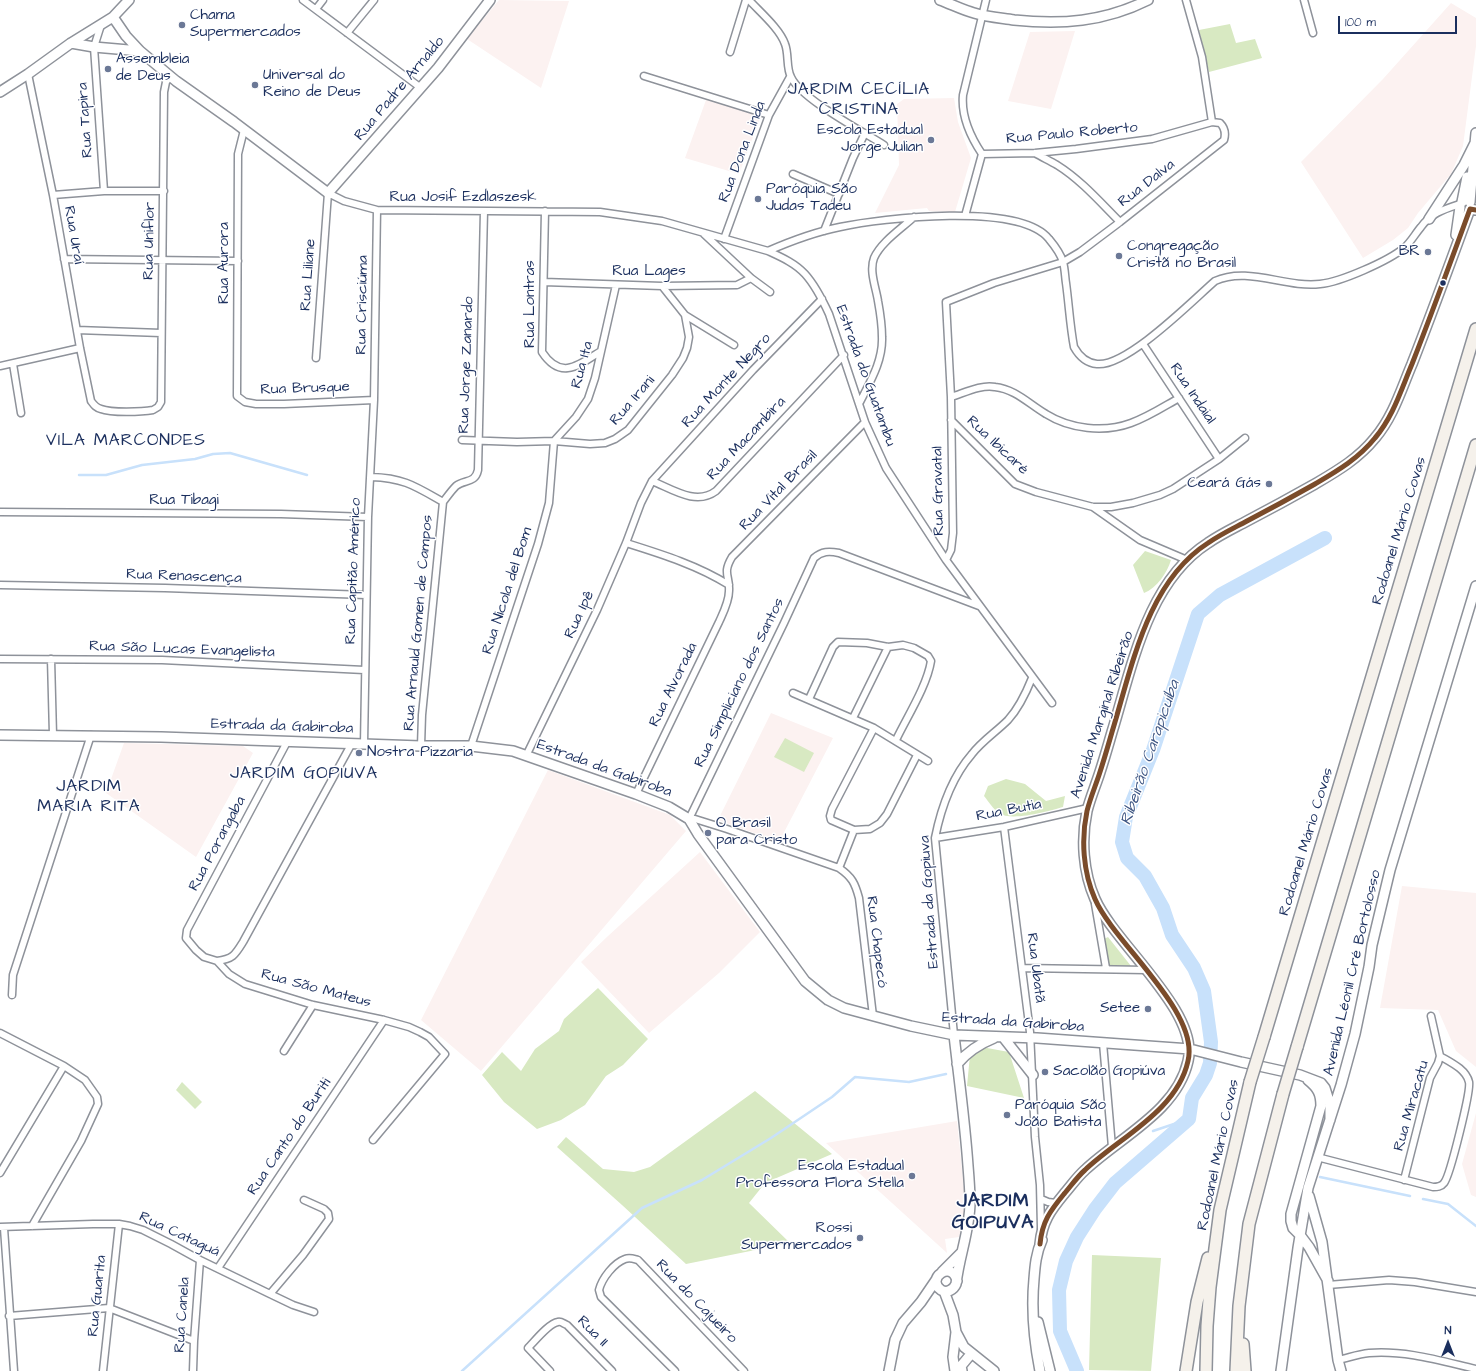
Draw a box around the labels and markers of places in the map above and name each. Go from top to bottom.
place label: Chama Supermercados [190,7,301,42]
marker: Chama Supermercados [177,20,187,30]
place label: Assembleia de Deus [116,51,189,86]
marker: Assembleia de Deus [103,64,113,74]
place label: Universal do Reino de Deus [263,67,361,102]
marker: Universal do Reino de Deus [250,80,260,90]
place label: Escola Estadual Jorge Julian [817,122,923,157]
marker: Escola Estadual Jorge Julian [926,135,936,145]
place label: Paróquia São Judas Tadeu [766,181,857,216]
marker: Paróquia São Judas Tadeu [753,194,763,204]
place label: Congregação Cristã no Brasil [1127,238,1236,273]
place label: BR [1399,243,1420,261]
marker: BR [1423,247,1433,257]
marker: Congregação Cristã no Brasil [1114,251,1124,261]
unlabelled marker [1438,278,1448,288]
place label: Ceará Gás [1187,475,1261,493]
marker: Ceará Gás [1264,479,1274,489]
place label: Nostra Pizzaria [367,744,473,762]
marker: Nostra Pizzaria [354,748,364,758]
place label: O Brasil para Cristo [716,815,797,850]
marker: O Brasil para Cristo [703,828,713,838]
place label: Setee [1100,1000,1140,1018]
marker: Setee [1143,1004,1153,1014]
place label: Sacolão Gopiúva [1053,1063,1165,1081]
marker: Sacolão Gopiúva [1040,1067,1050,1077]
place label: Paróquia São João Batista [1015,1097,1106,1132]
marker: Paróquia São João Batista [1002,1110,1012,1120]
place label: Escola Estadual Professora Flora Stella [736,1158,904,1193]
marker: Escola Estadual Professora Flora Stella [907,1171,917,1181]
place label: Rossi Supermercados [741,1220,852,1255]
marker: Rossi Supermercados [855,1233,865,1243]

